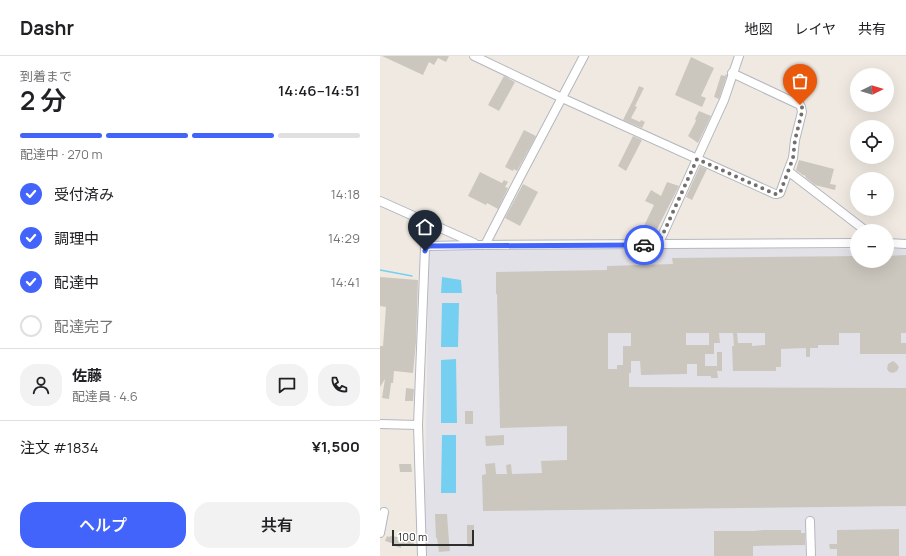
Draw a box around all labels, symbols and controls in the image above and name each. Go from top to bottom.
text: Dashr [20,15,74,41]
text: 地図 [744,19,772,38]
text: レイヤ [794,19,836,38]
text: 共有 [858,19,886,38]
pin [783,64,817,105]
text: 到着まで [20,67,72,85]
north arrow [850,68,894,112]
map controls [850,68,894,268]
icon: bag [789,70,811,92]
text: 14:46–14:51 [278,80,360,101]
text: 2 分 [20,82,66,118]
button: locate [850,120,894,164]
text: 配達中 · 270 m [20,145,103,163]
button: + [850,172,894,216]
icon: check [20,183,42,205]
text: 受付済み [54,184,114,205]
text: 14:18 [331,185,360,203]
pin [408,210,442,251]
icon: home [414,216,436,238]
button: − [850,224,894,268]
courier [624,225,664,265]
icon: check [20,227,42,249]
text: 調理中 [54,228,99,249]
text: 14:29 [328,229,360,247]
icon: car [633,234,655,256]
icon: check [20,271,42,293]
text: 配達中 [54,272,99,293]
text: 14:41 [331,273,360,291]
text: 配達完了 [54,316,114,337]
button: person [20,364,62,406]
button: chat [266,364,308,406]
button: phone [318,364,360,406]
text: 佐藤 [72,365,102,386]
text: 配達員 · 4.6 [72,387,138,405]
text: ¥1,500 [312,436,360,457]
text: 注文 #1834 [20,437,99,458]
button: ヘルプ [20,502,186,548]
button: 共有 [194,502,360,548]
scale bar [392,528,474,547]
text: 100 m [398,529,427,544]

